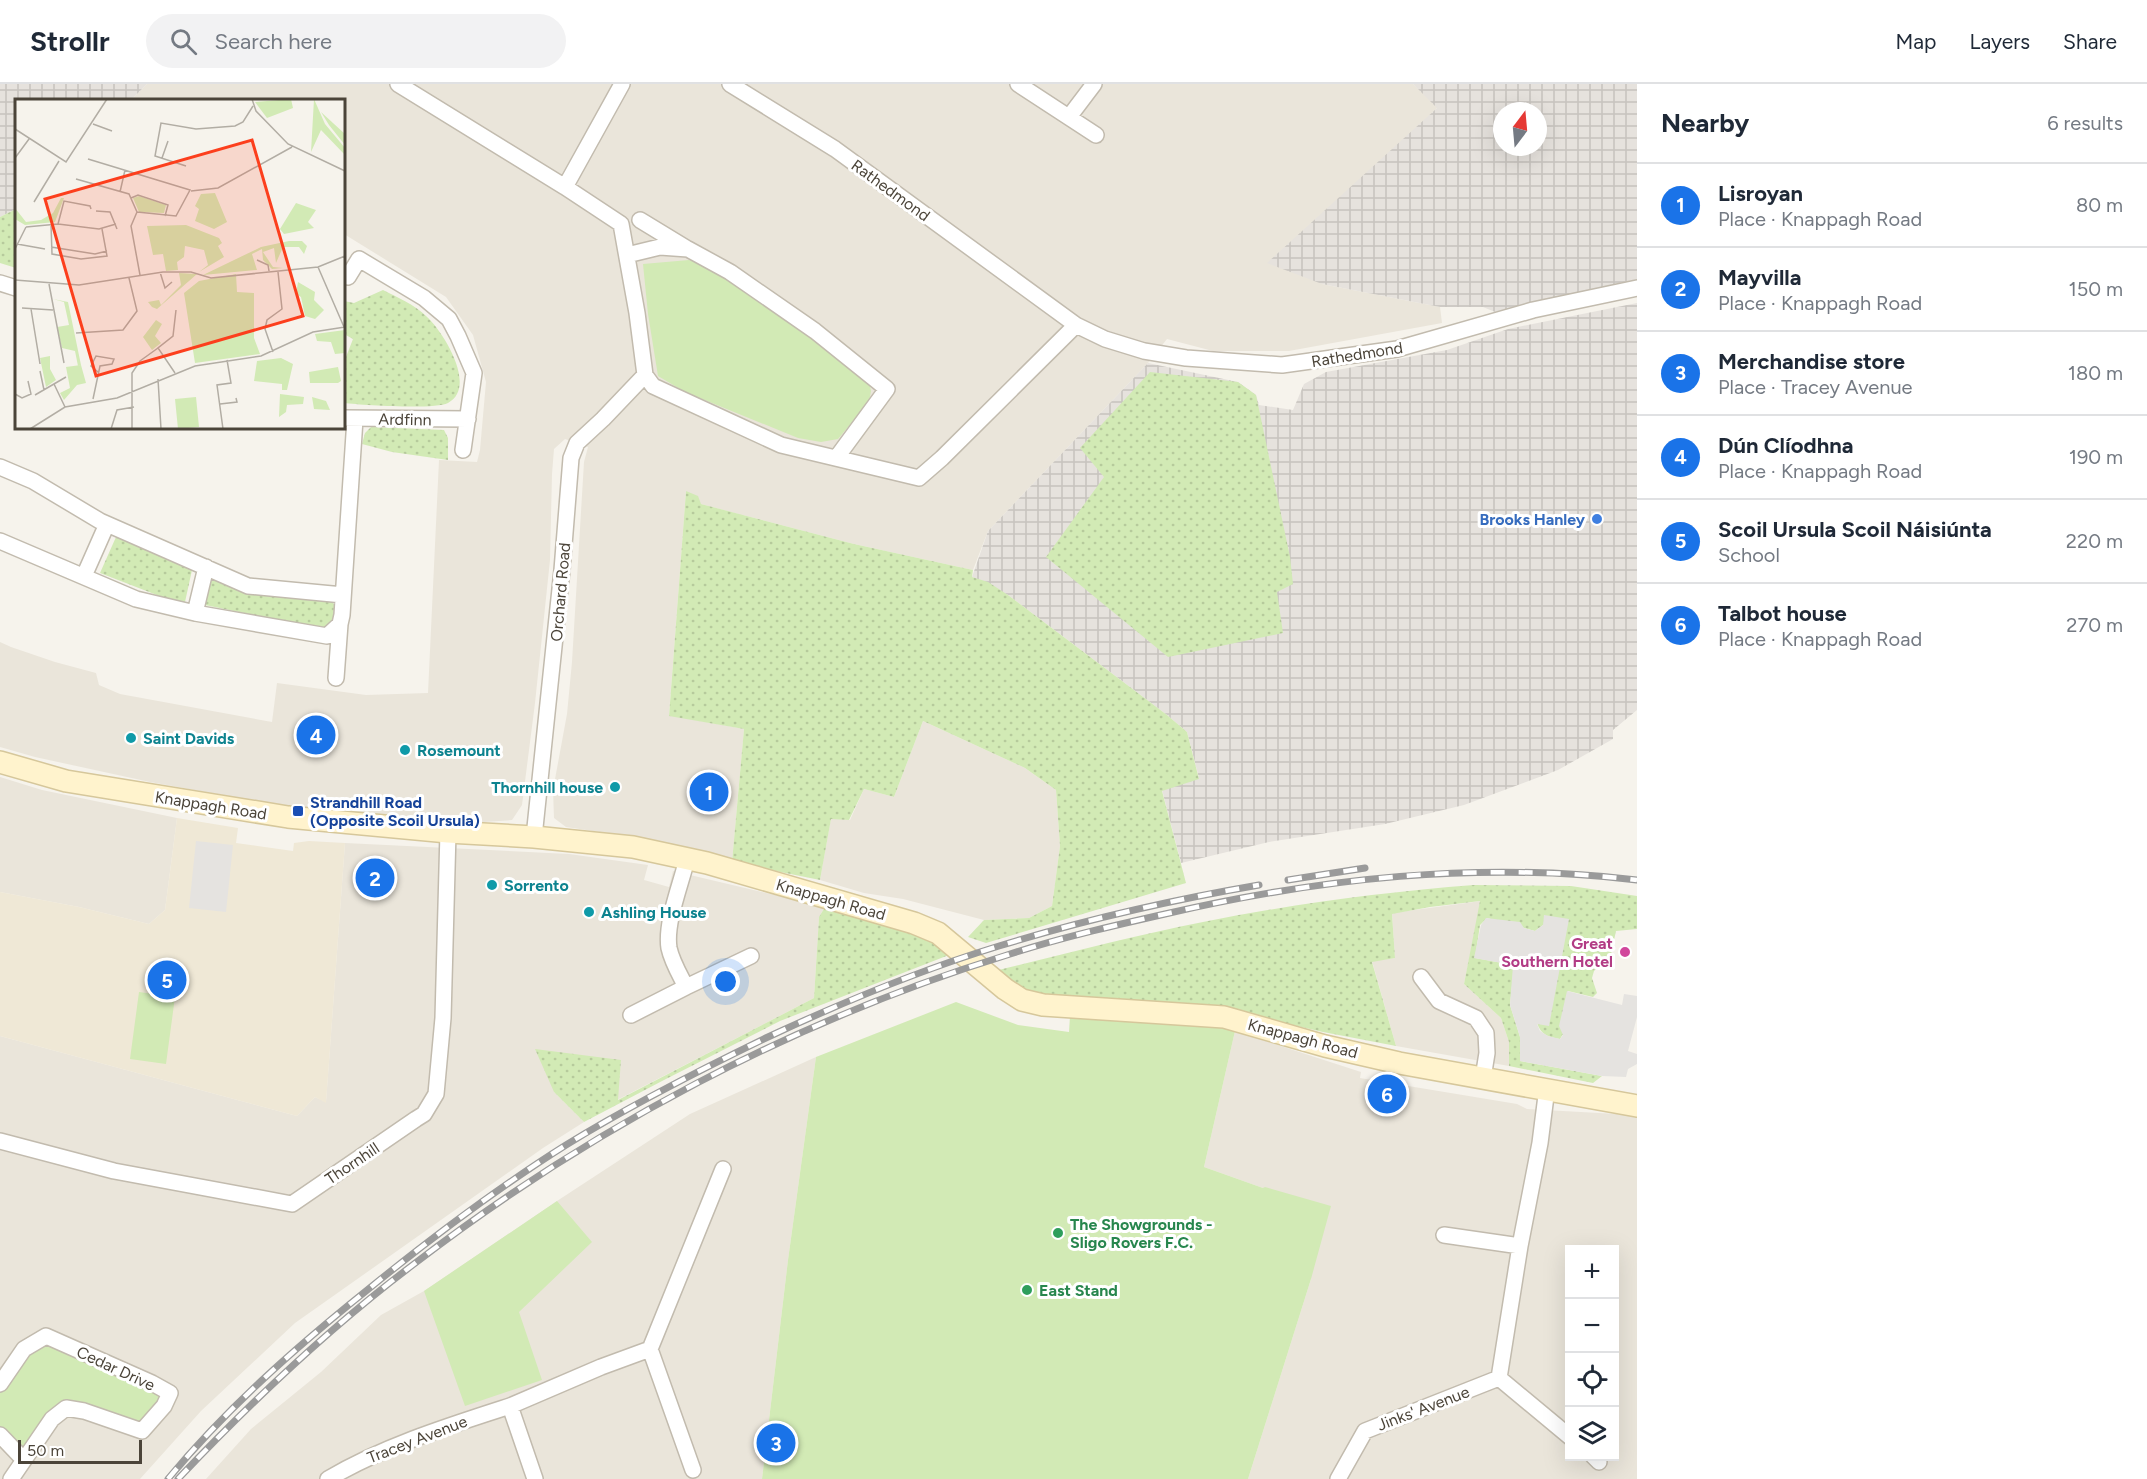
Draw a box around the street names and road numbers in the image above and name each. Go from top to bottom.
street label: Rathedmond [848,156,934,225]
street label: Rathedmond [1310,338,1404,371]
street label: Ardfinn [378,410,432,429]
street label: Orchard Road [547,542,574,642]
street label: Knappagh Road [154,787,268,824]
street label: Knappagh Road [774,875,888,924]
street label: Knappagh Road [1246,1015,1360,1062]
street label: Thornhill [322,1138,383,1188]
street label: Cedar Drive [74,1342,158,1395]
street label: Jinks' Avenue [1374,1382,1472,1435]
street label: Tracey Avenue [365,1412,470,1467]

